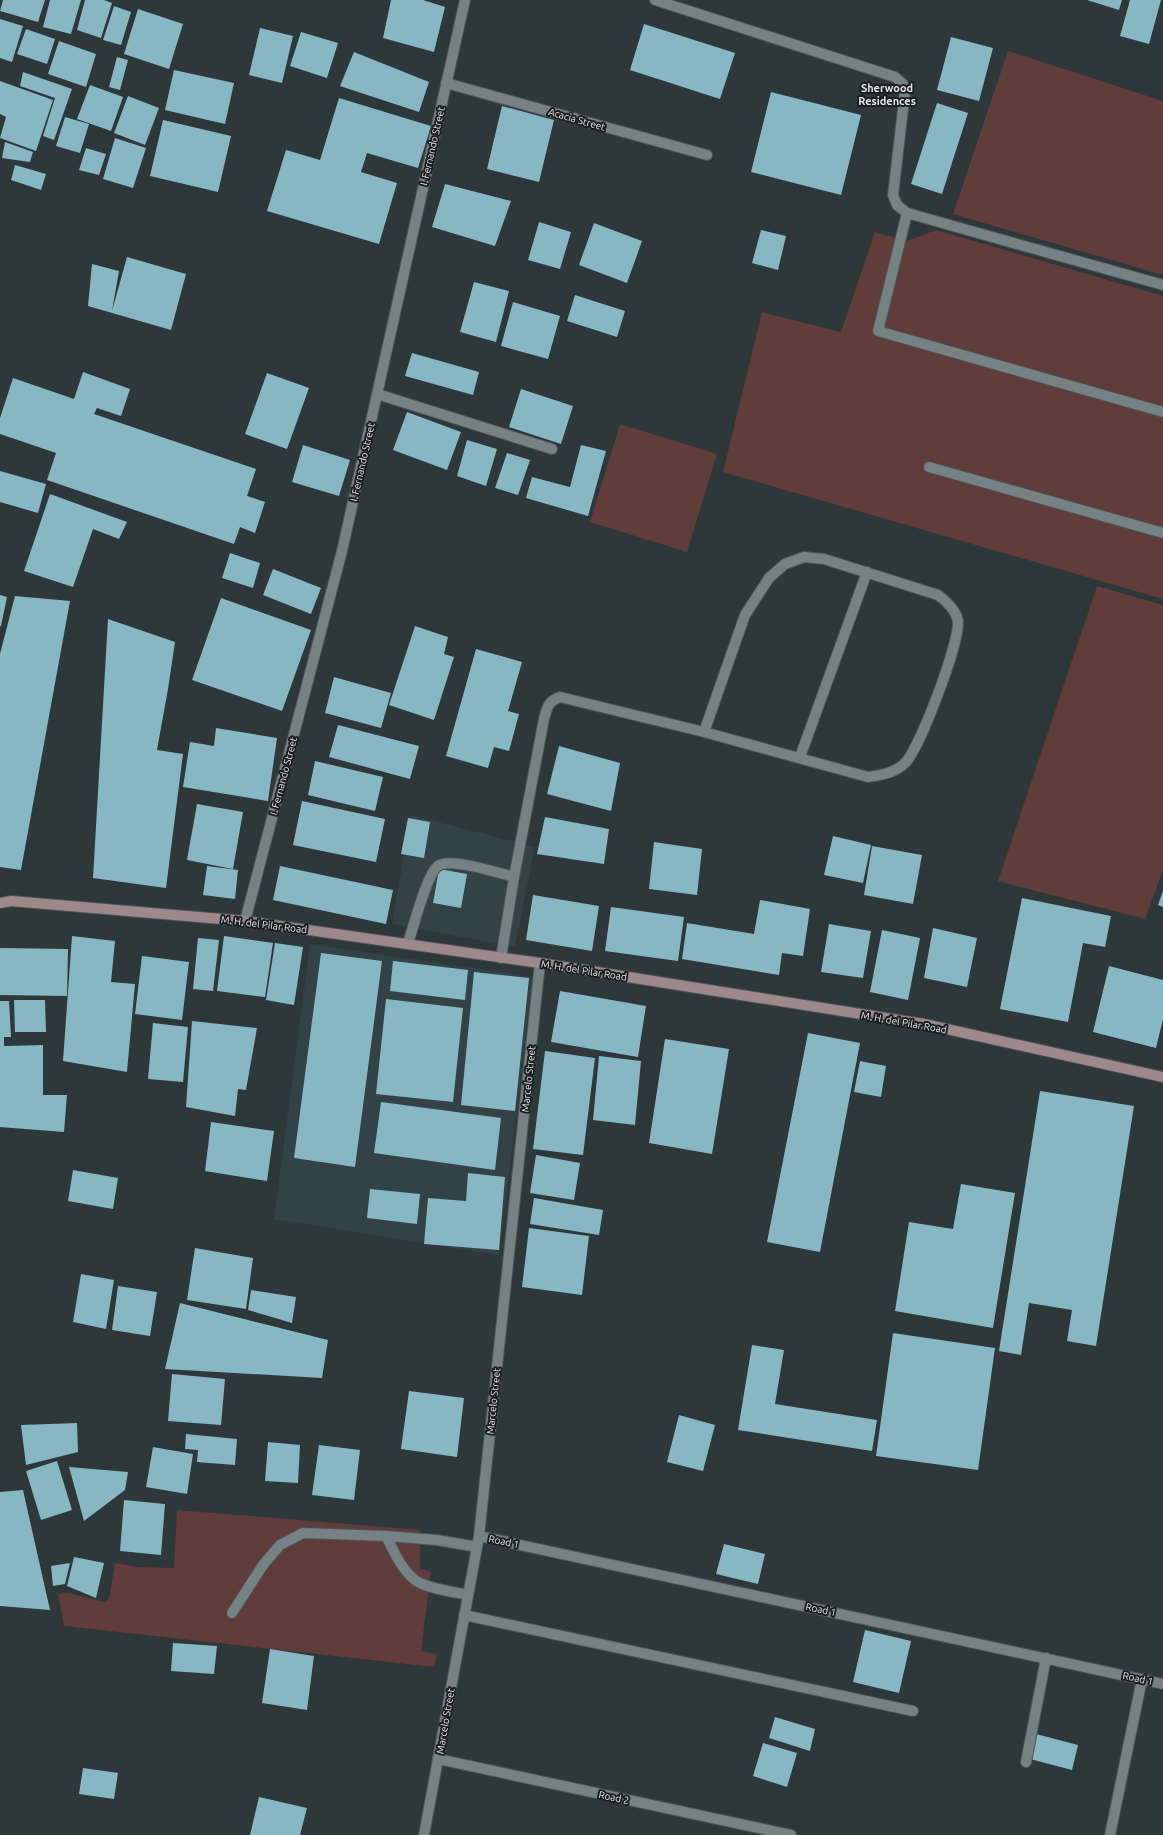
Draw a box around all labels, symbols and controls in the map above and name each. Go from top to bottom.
district label: Sherwood Residences [858,82,916,107]
street label: I. Fernando Street [418,106,447,186]
street label: Acacia Street [547,106,607,133]
street label: I. Fernando Street [348,422,377,502]
street label: I. Fernando Street [268,736,299,816]
street label: M. H. del Pilar Road [220,914,308,935]
street label: M. H. del Pilar Road [540,958,628,983]
street label: M. H. del Pilar Road [860,1010,948,1035]
street label: Marcelo Street [520,1045,537,1113]
street label: Marcelo Street [485,1367,502,1435]
street label: Road 1 [488,1533,520,1550]
street label: Road 1 [805,1601,837,1618]
street label: Road 1 [1122,1670,1154,1687]
street label: Marcelo Street [434,1687,457,1755]
street label: Road 2 [598,1789,630,1806]

